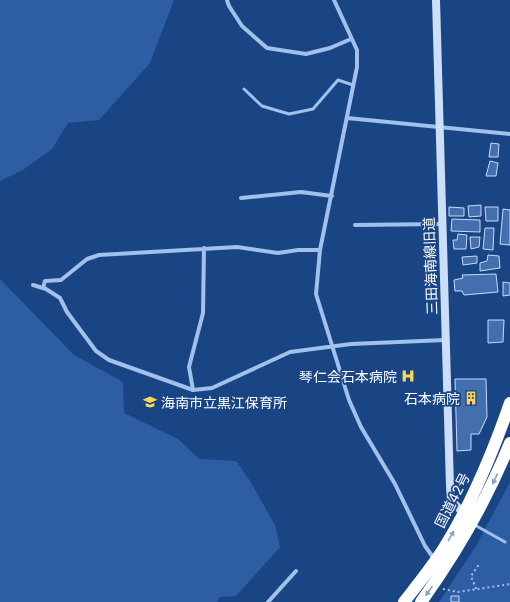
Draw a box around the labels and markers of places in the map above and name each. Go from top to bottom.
place label: 琴仁会石本病院 [299,368,397,385]
hospital icon: 琴仁会石本病院 [400,368,416,384]
place label: 石本病院 [404,390,460,407]
building icon: 石本病院 [463,390,479,406]
school or university icon: 海南市立黒江保育所 [142,394,158,410]
place label: 海南市立黒江保育所 [161,394,287,411]

